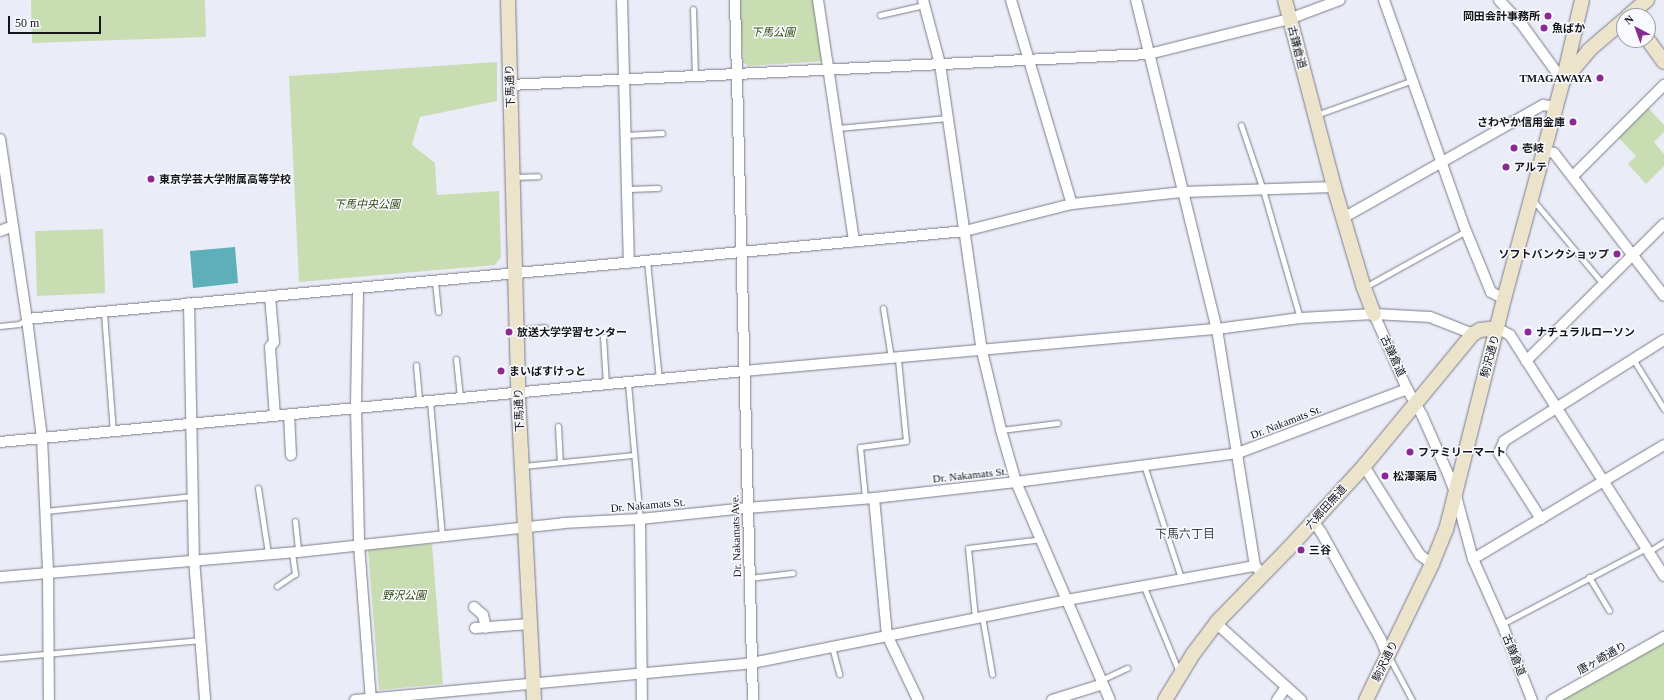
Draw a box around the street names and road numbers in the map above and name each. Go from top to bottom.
street label: 古鎌倉道 [1285,24,1309,70]
street label: 下馬通り [503,64,517,108]
street label: 古鎌倉道 [1378,333,1408,379]
street label: 駒沢通り [1478,333,1502,379]
street label: 下馬通り [512,388,526,432]
street label: Dr. Nakamats St. [1249,402,1323,442]
street label: Dr. Nakamats St. [932,465,1008,485]
street label: 六郷田無道 [1303,482,1349,532]
street label: Dr. Nakamats Ave. [728,494,744,578]
street label: Dr. Nakamats St. [610,495,686,515]
street label: 古鎌倉道 [1500,632,1528,678]
street label: 駒沢通り [1369,638,1401,684]
street label: 唐ヶ崎通り [1575,639,1629,677]

